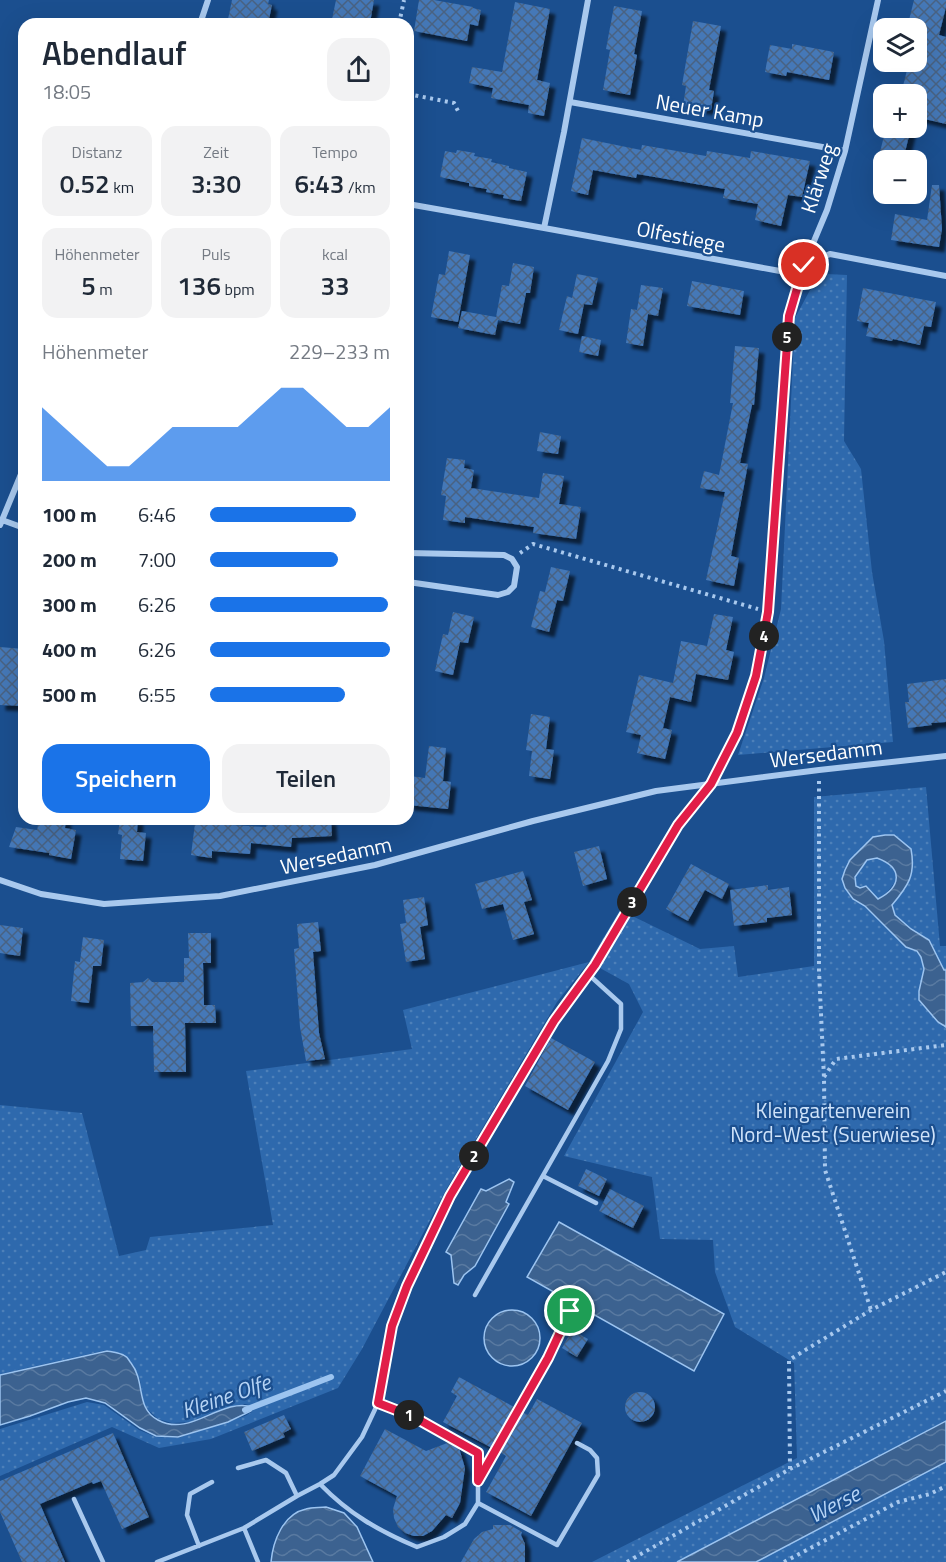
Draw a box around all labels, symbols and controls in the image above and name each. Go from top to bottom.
map controls [873,18,927,204]
button: layers [873,18,927,72]
text: Abendlauf [42,28,186,78]
button: share [327,38,390,101]
text: 18:05 [42,76,91,107]
button: + [873,84,927,138]
street label: Neuer Kamp [653,85,767,135]
street label: Klärweg [792,139,844,217]
text: Distanz [72,140,122,164]
text: Zeit [203,140,229,164]
text: Tempo [312,140,358,164]
button: − [873,150,927,204]
text: 0.52 [60,164,110,203]
text: 3:30 [191,164,241,203]
text: 6:43 [294,164,344,203]
text: km [110,175,134,199]
text: /km [344,175,376,199]
street label: Olfestiege [634,212,728,260]
pin [778,239,829,290]
text: Höhenmeter [54,242,140,266]
text: Puls [201,242,231,266]
text: kcal [322,242,348,266]
icon: check [787,248,820,281]
text: 5 [81,266,96,305]
text: 136 [177,266,221,305]
text: 33 [320,266,350,305]
text: m [96,277,113,301]
text: bpm [221,277,255,301]
pin: 5 [772,322,802,352]
text: 5 [783,325,791,349]
text: Höhenmeter [42,336,148,367]
text: 229–233 m [289,336,390,367]
text: 100 m [42,499,97,530]
text: 6:46 [138,499,176,530]
text: 200 m [42,544,97,575]
text: 7:00 [138,544,176,575]
text: 300 m [42,589,97,620]
text: 6:26 [138,589,176,620]
pin: 4 [749,621,779,651]
text: 4 [760,624,768,648]
text: 400 m [42,634,97,665]
text: 6:26 [138,634,176,665]
text: 500 m [42,679,97,710]
text: 6:55 [138,679,176,710]
street label: Wersedamm [768,730,884,776]
button: Speichern [42,744,210,813]
button: Teilen [222,744,390,813]
street label: Wersedamm [277,828,395,882]
pin: 3 [617,887,647,917]
text: 3 [628,890,636,914]
park label: Kleingartenverein Nord-West (Suerwiese) [730,1094,936,1150]
pin: 2 [459,1141,489,1171]
text: 2 [470,1144,478,1168]
pin [544,1285,595,1336]
icon: arrive [553,1294,586,1327]
water label: Kleine Olfe [177,1364,277,1427]
pin: 1 [394,1400,424,1430]
text: 1 [405,1403,413,1427]
water label: Werse [802,1476,868,1532]

